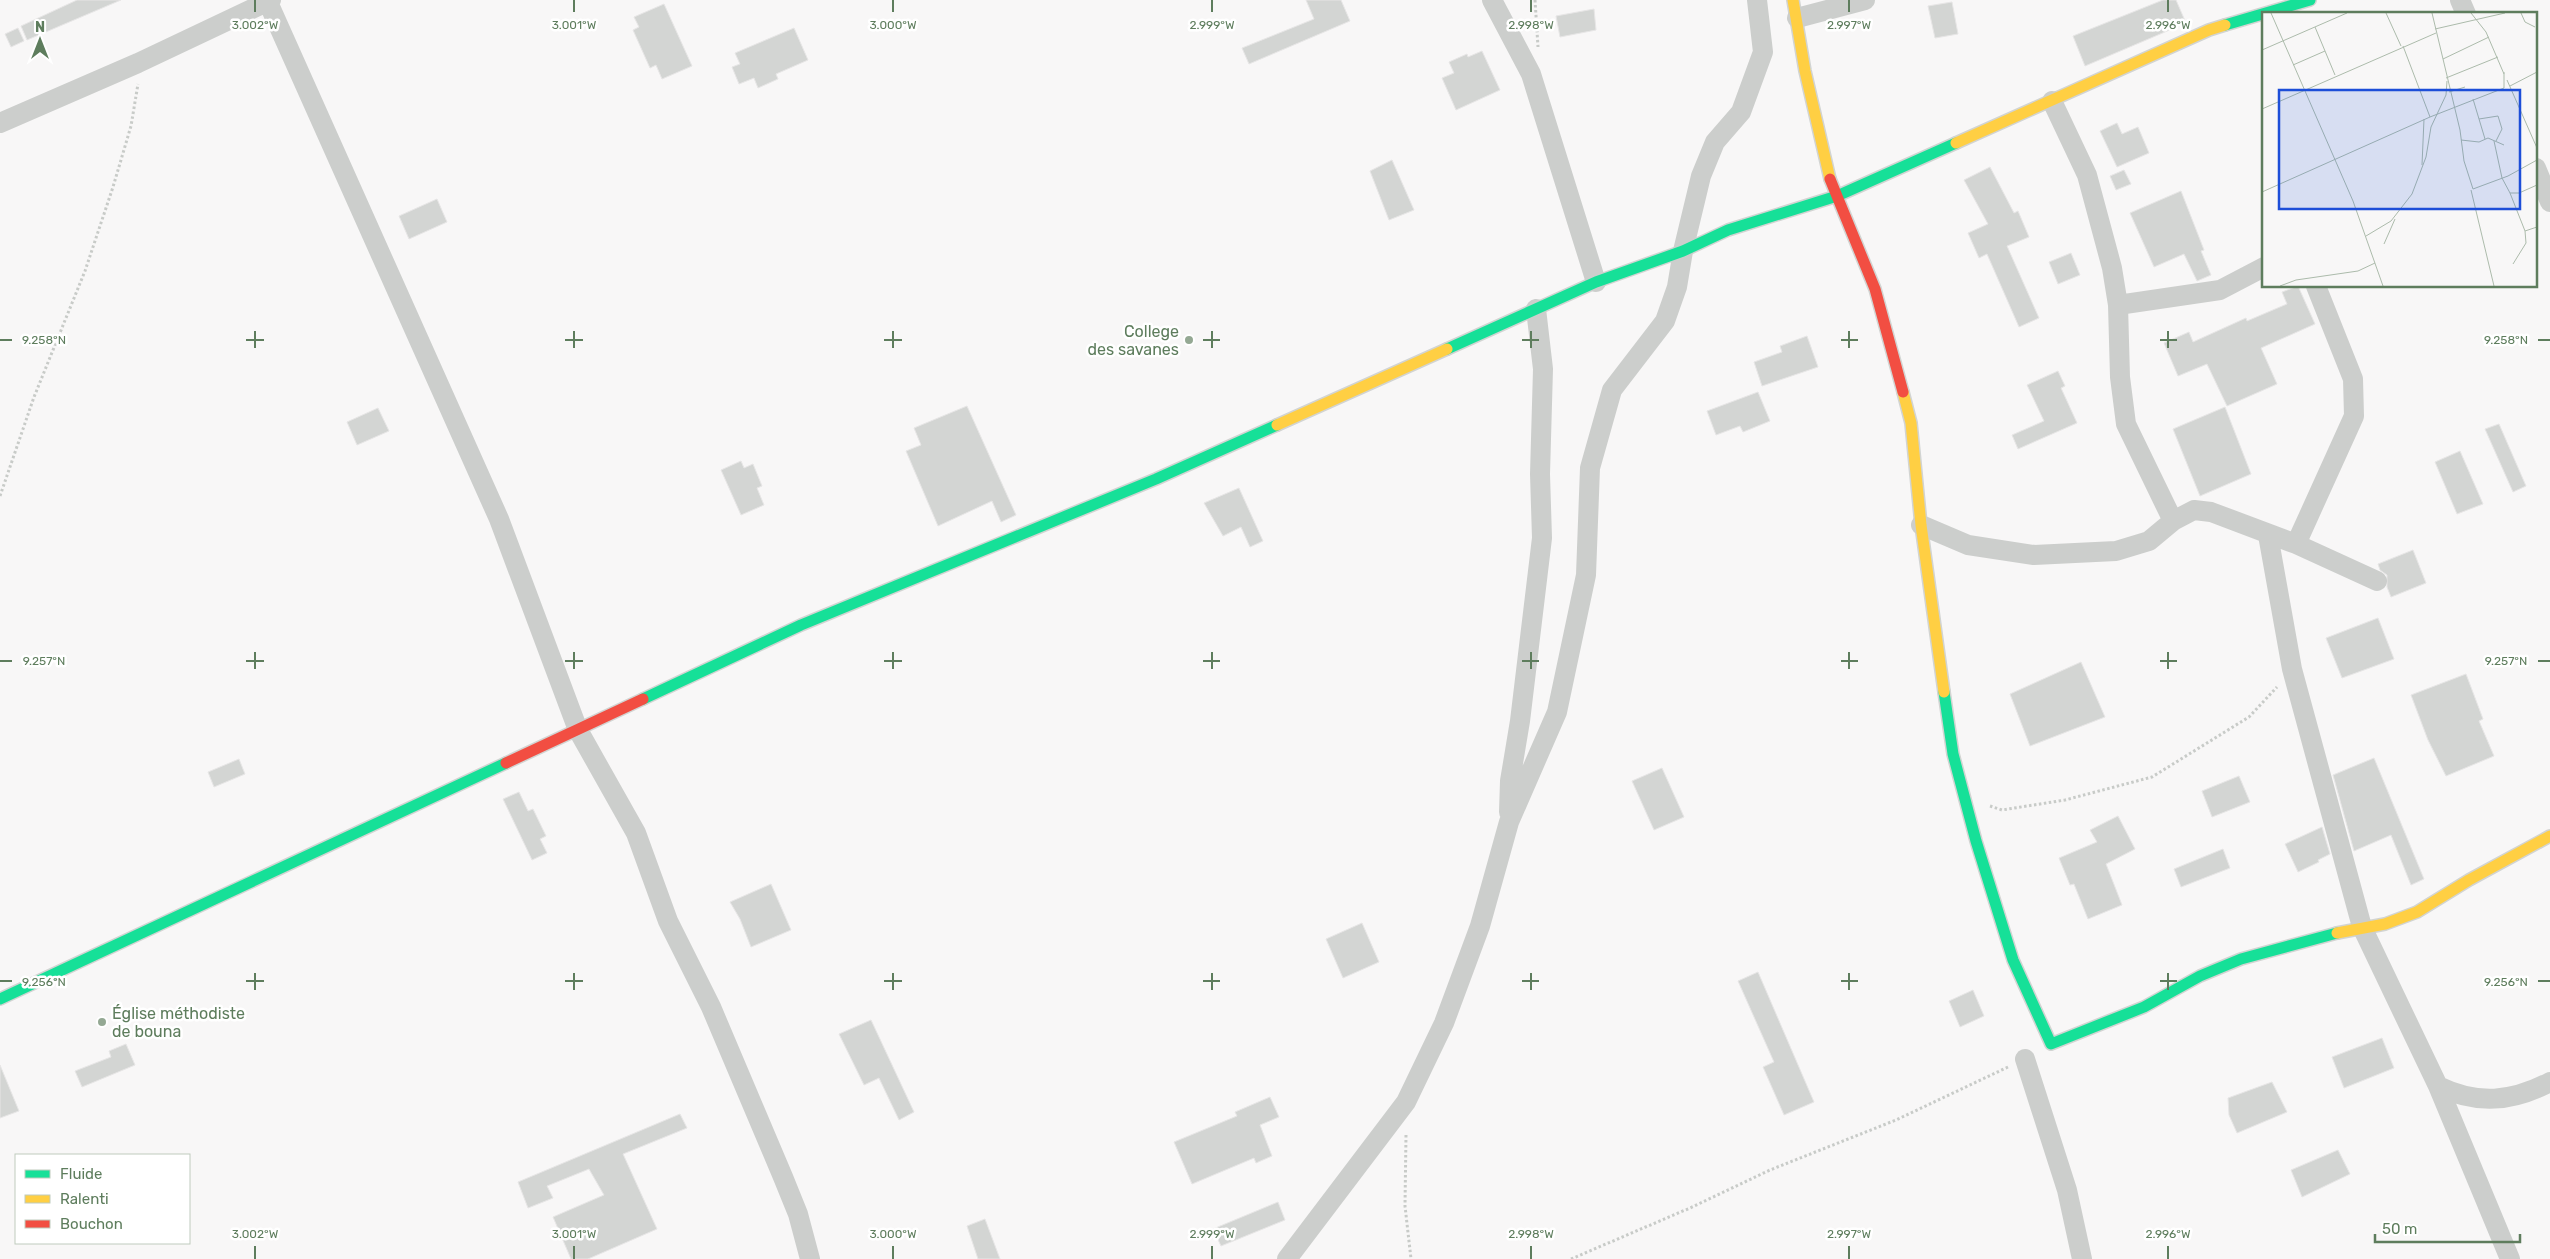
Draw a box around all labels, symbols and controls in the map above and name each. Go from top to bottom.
inset map [2262,12,2538,288]
north arrow [15,15,65,65]
text: 3.002°W [232,18,279,32]
text: 3.001°W [552,18,597,32]
text: 3.000°W [869,18,917,32]
text: 2.999°W [1189,18,1235,32]
text: 2.998°W [1508,18,1554,32]
text: 2.997°W [1827,18,1871,32]
text: 2.996°W [2145,18,2191,32]
text: N [35,19,45,36]
place label: College des savanes [1087,322,1179,359]
text: 9.258°N [22,333,66,347]
text: 9.258°N [2484,333,2528,347]
marker: College des savanes [1183,334,1195,346]
text: 9.257°N [23,654,65,668]
text: 9.257°N [2485,654,2527,668]
text: 9.256°N [22,975,66,989]
text: 9.256°N [2484,975,2528,989]
place label: Église méthodiste de bouna [112,1004,245,1041]
marker: Église méthodiste de bouna [96,1016,108,1028]
legend [15,1154,190,1244]
text: Fluide [60,1165,102,1183]
text: Ralenti [60,1190,109,1208]
scale bar [2375,1212,2520,1244]
text: Bouchon [60,1215,123,1233]
text: 50 m [2382,1220,2417,1238]
text: 3.002°W [232,1227,279,1241]
text: 3.001°W [552,1227,597,1241]
text: 3.000°W [869,1227,917,1241]
text: 2.999°W [1189,1227,1235,1241]
text: 2.998°W [1508,1227,1554,1241]
text: 2.997°W [1827,1227,1871,1241]
text: 2.996°W [2145,1227,2191,1241]

